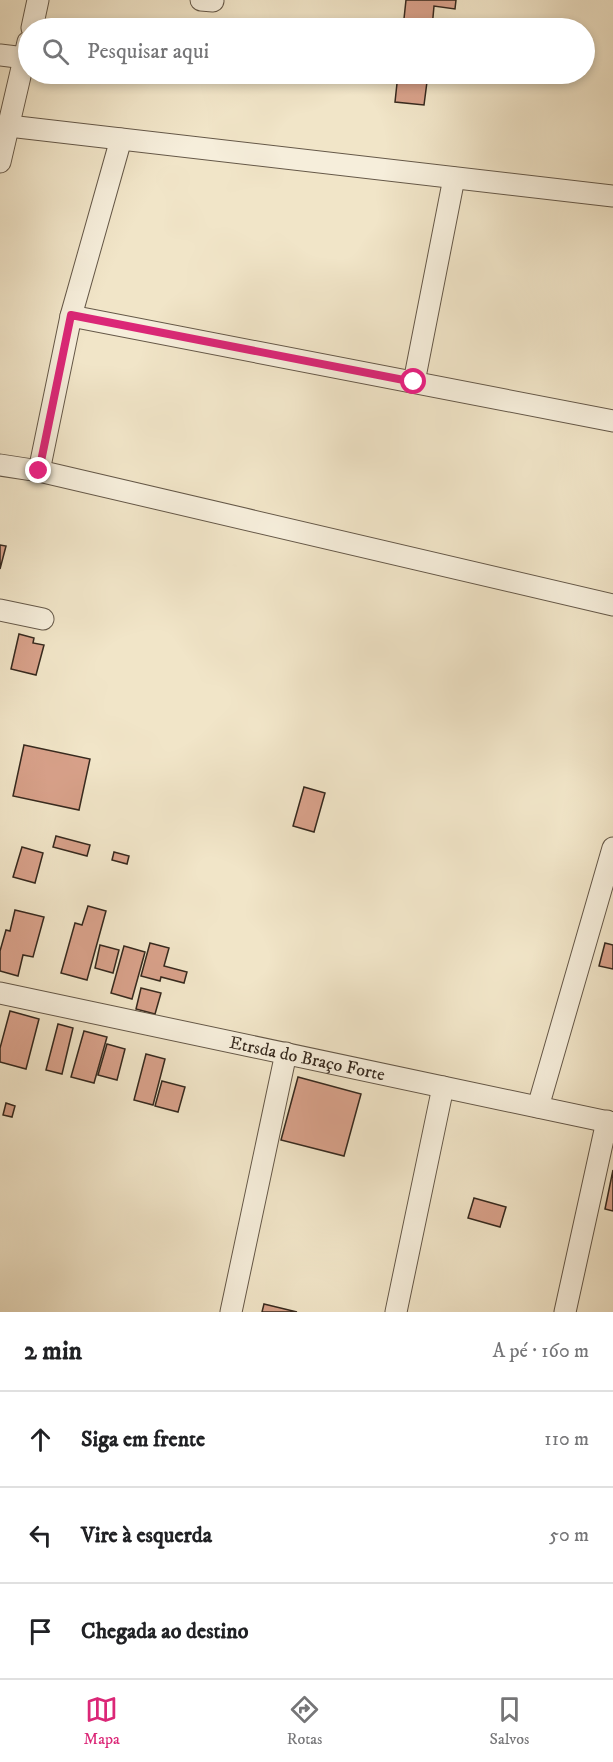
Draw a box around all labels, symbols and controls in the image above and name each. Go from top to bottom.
search box [18,18,595,84]
icon: search [39,35,72,68]
text: Pesquisar aqui [87,38,209,65]
route start [400,368,426,394]
route end [25,457,51,483]
street label: Etrsda do Braço Forte [227,1032,387,1086]
text: 2 min [24,1335,82,1368]
text: A pé · 160 m [493,1339,589,1364]
icon: ahead [24,1423,57,1456]
text: Siga em frente [81,1426,205,1453]
text: 110 m [544,1427,589,1452]
icon: left [24,1519,57,1552]
text: Vire à esquerda [81,1522,212,1549]
text: 50 m [549,1523,589,1548]
icon: arrive [24,1615,57,1648]
text: Chegada ao destino [81,1618,248,1645]
tab: Mapa [84,1693,120,1749]
tab: Rotas [287,1693,322,1749]
tab: Salvos [489,1693,529,1749]

